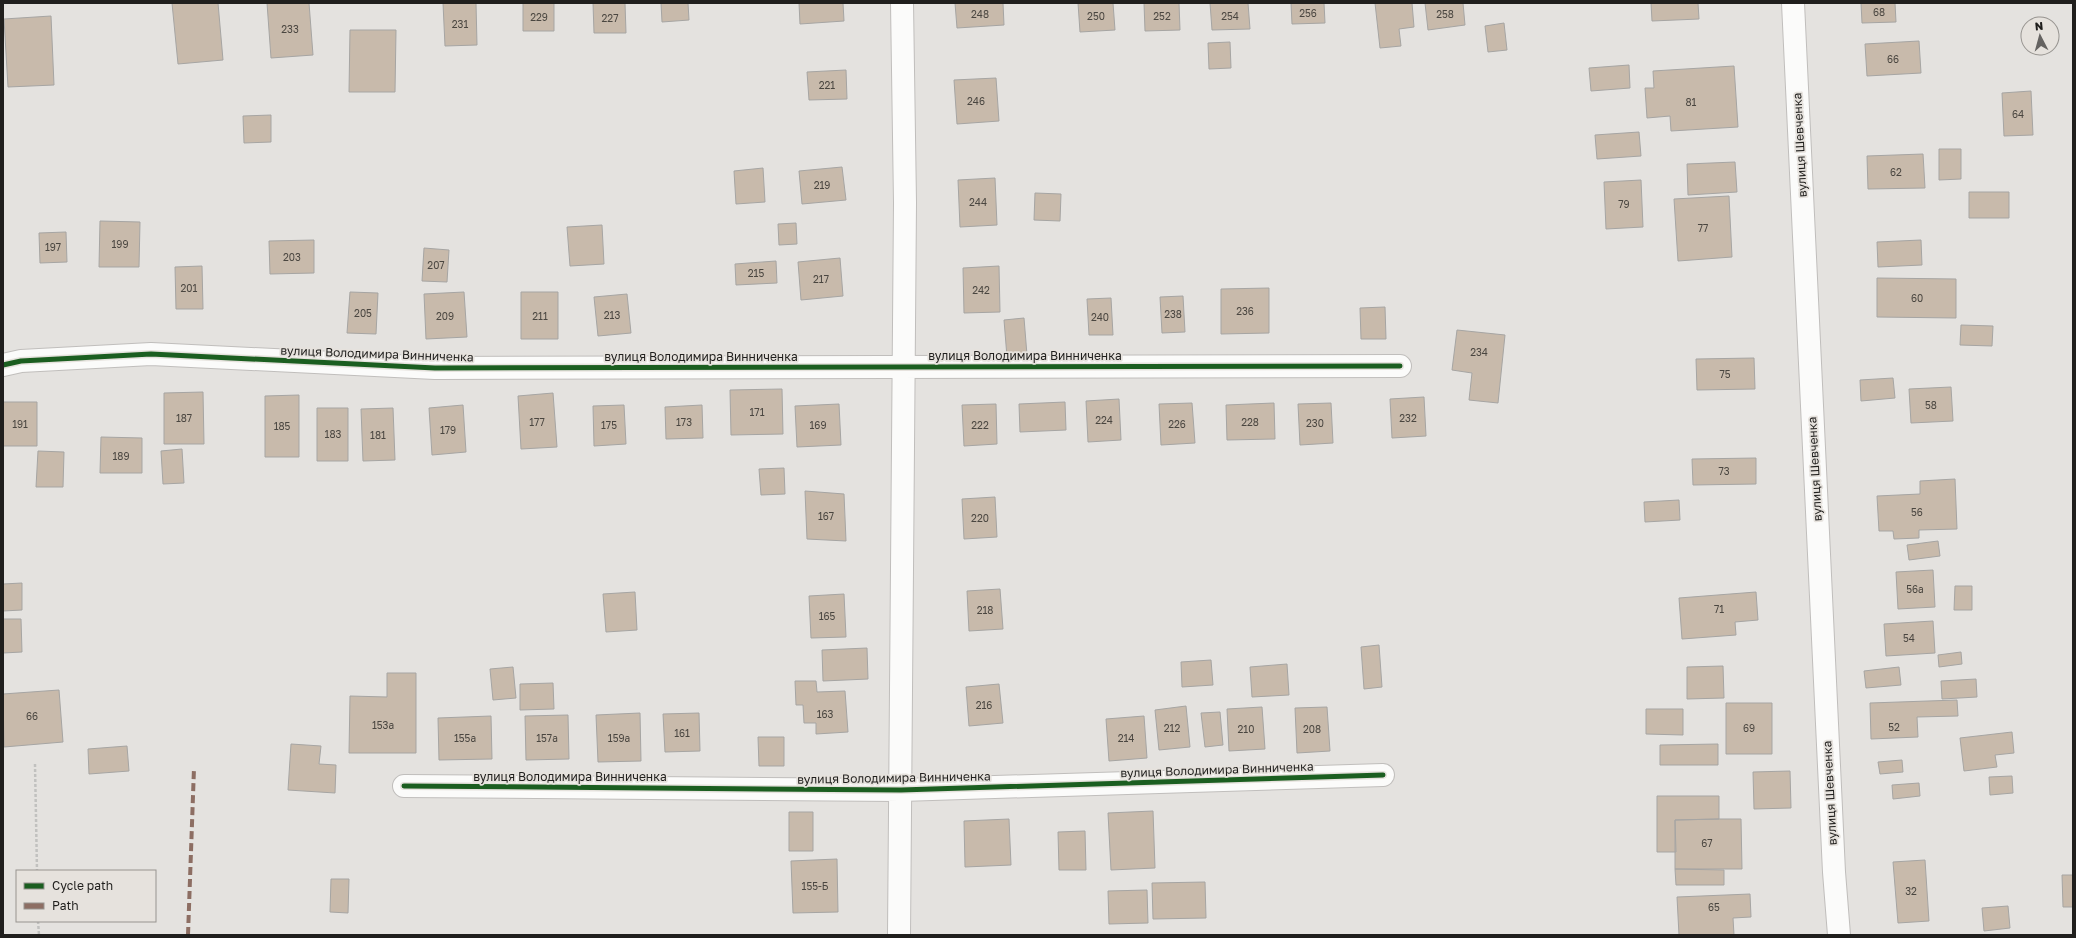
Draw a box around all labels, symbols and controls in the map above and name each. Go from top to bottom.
house number: 68 [1873,6,1885,18]
house number: 256 [1299,7,1317,19]
house number: 248 [971,8,989,20]
house number: 258 [1436,8,1454,20]
house number: 250 [1087,10,1105,22]
house number: 252 [1153,10,1171,22]
house number: 254 [1221,10,1239,22]
house number: 229 [530,11,548,23]
house number: 227 [602,12,618,24]
north arrow [2020,16,2060,56]
house number: 231 [452,18,468,30]
text: N [2034,19,2044,32]
house number: 233 [281,23,299,35]
house number: 66 [1887,53,1899,65]
house number: 221 [819,79,835,91]
street label: вулиця Шевченка [1789,92,1810,198]
house number: 246 [967,95,985,107]
house number: 81 [1686,96,1697,108]
house number: 64 [2012,108,2024,120]
house number: 62 [1890,166,1902,178]
house number: 219 [814,179,830,191]
house number: 244 [969,196,987,208]
house number: 79 [1618,198,1630,210]
house number: 77 [1698,222,1708,234]
house number: 199 [112,238,128,250]
house number: 197 [45,241,61,253]
house number: 203 [283,251,301,263]
house number: 207 [427,259,445,271]
house number: 215 [748,267,764,279]
house number: 217 [813,273,829,285]
house number: 201 [181,282,198,294]
house number: 242 [972,284,990,296]
house number: 60 [1911,292,1923,304]
house number: 236 [1236,305,1254,317]
house number: 205 [354,307,372,319]
house number: 238 [1164,308,1182,320]
house number: 213 [604,309,620,321]
house number: 209 [436,310,454,322]
house number: 211 [532,310,548,322]
house number: 240 [1091,311,1109,323]
street label: вулиця Володимира Винниченка [280,343,474,364]
house number: 234 [1470,346,1488,358]
street label: вулиця Володимира Винниченка [928,348,1122,363]
street label: вулиця Володимира Винниченка [604,349,798,364]
house number: 75 [1719,368,1731,380]
house number: 58 [1925,399,1937,411]
house number: 171 [750,406,765,418]
house number: 187 [176,412,192,424]
house number: 232 [1399,412,1417,424]
house number: 224 [1095,414,1113,426]
house number: 177 [529,416,545,428]
house number: 173 [676,416,692,428]
house number: 228 [1241,416,1259,428]
street label: вулиця Шевченка [1804,416,1825,522]
house number: 230 [1306,417,1324,429]
house number: 191 [12,418,28,430]
house number: 226 [1168,418,1186,430]
house number: 175 [601,419,617,431]
house number: 169 [810,419,826,431]
house number: 222 [971,419,989,431]
house number: 185 [274,420,291,432]
house number: 179 [440,424,456,436]
house number: 183 [325,428,342,440]
house number: 181 [370,429,386,441]
house number: 189 [113,450,130,462]
house number: 73 [1718,465,1730,477]
house number: 56 [1911,506,1923,518]
house number: 167 [818,510,834,522]
house number: 220 [971,512,989,524]
house number: 56а [1906,583,1924,595]
house number: 71 [1714,603,1724,615]
house number: 218 [977,604,993,616]
house number: 165 [819,610,836,622]
house number: 54 [1903,632,1915,644]
house number: 216 [976,699,992,711]
house number: 163 [817,708,834,720]
house number: 66 [26,710,38,722]
house number: 153а [372,719,394,731]
house number: 52 [1888,721,1900,733]
house number: 212 [1164,722,1180,734]
house number: 69 [1743,722,1755,734]
house number: 210 [1238,723,1254,735]
house number: 208 [1303,723,1321,735]
house number: 161 [674,727,690,739]
house number: 155а [454,732,476,744]
house number: 157а [536,732,558,744]
house number: 159а [608,732,630,744]
house number: 214 [1118,732,1134,744]
street label: вулиця Шевченка [1819,740,1840,846]
street label: вулиця Володимира Винниченка [1120,759,1314,780]
street label: вулиця Володимира Винниченка [797,768,991,787]
street label: вулиця Володимира Винниченка [473,769,667,784]
house number: 67 [1701,837,1713,849]
legend [16,870,156,922]
text: Cycle path [52,878,113,893]
house number: 155-Б [802,880,829,892]
house number: 32 [1905,885,1917,897]
text: Path [52,898,79,913]
house number: 65 [1708,901,1720,913]

